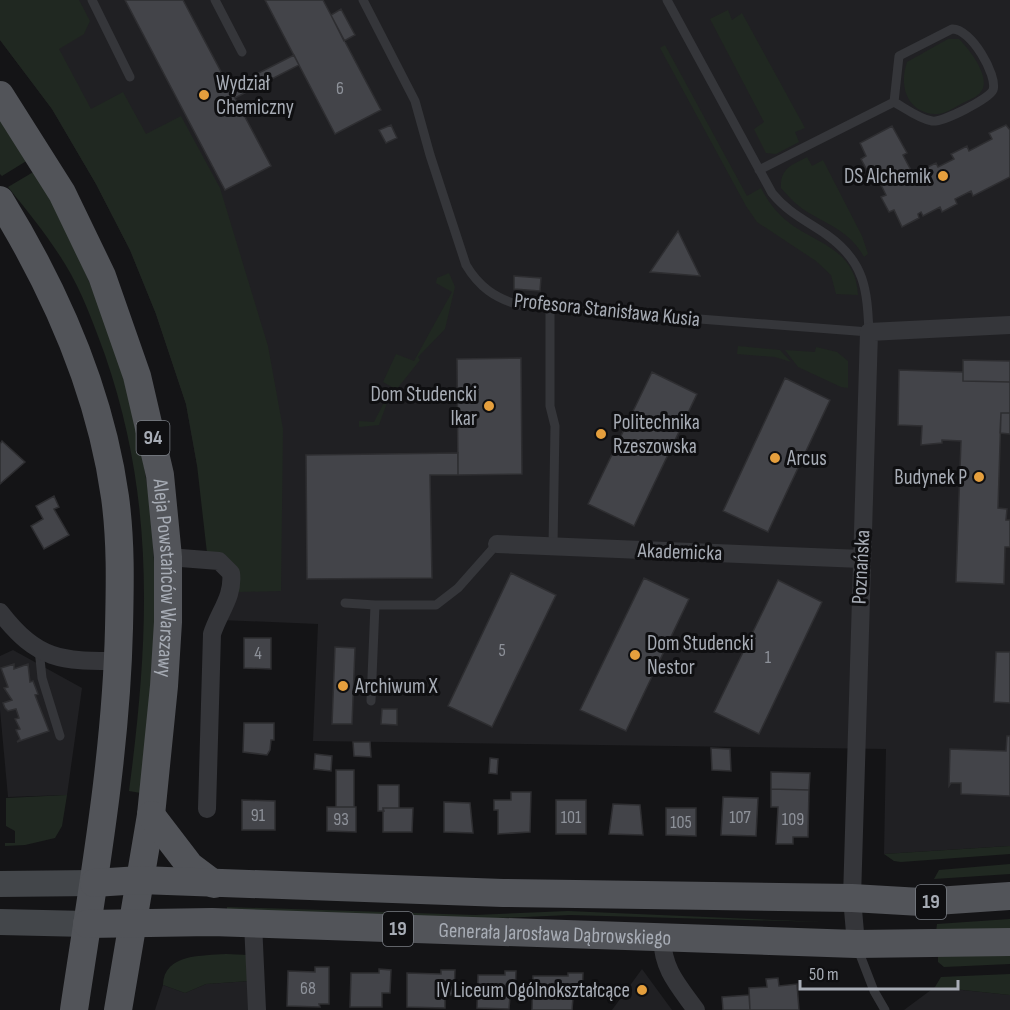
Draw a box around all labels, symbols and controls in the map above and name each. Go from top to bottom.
place label: Wydział Chemiczny [216,71,294,120]
house number: 6 [336,78,344,99]
marker: Wydział Chemiczny [197,88,211,102]
place label: DS Alchemik [844,164,931,189]
marker: DS Alchemik [936,169,950,183]
street label: Profesora Stanisława Kusia [513,288,701,332]
place label: Dom Studencki Ikar [370,382,477,431]
marker: Dom Studencki Ikar [482,399,496,413]
place label: Politechnika Rzeszowska [613,410,700,459]
road number: 94 [136,421,170,455]
marker: Politechnika Rzeszowska [594,427,608,441]
place label: Arcus [786,446,827,471]
marker: Arcus [768,451,782,465]
place label: Budynek P [894,465,967,490]
marker: Budynek P [972,470,986,484]
street label: Aleja Powstańców Warszawy [148,477,181,678]
street label: Poznańska [847,529,875,605]
street label: Akademicka [636,538,723,566]
place label: Dom Studencki Nestor [647,631,754,680]
house number: 5 [498,640,506,661]
house number: 4 [254,643,262,664]
house number: 1 [765,647,772,668]
marker: Dom Studencki Nestor [628,648,642,662]
place label: Archiwum X [354,674,438,699]
marker: Archiwum X [336,679,350,693]
house number: 91 [251,805,266,826]
house number: 101 [561,807,582,828]
house number: 107 [729,807,752,828]
house number: 93 [333,809,349,830]
house number: 109 [782,809,804,830]
house number: 105 [670,812,692,833]
road number: 19 [916,885,946,919]
road number: 19 [383,912,413,946]
street label: Generała Jarosława Dąbrowskiego [438,917,672,950]
scale bar [800,953,958,991]
text: 50 m [809,964,839,985]
house number: 68 [300,978,316,999]
place label: IV Liceum Ogólnokształcące [436,978,630,1003]
marker: IV Liceum Ogólnokształcące [635,983,649,997]

